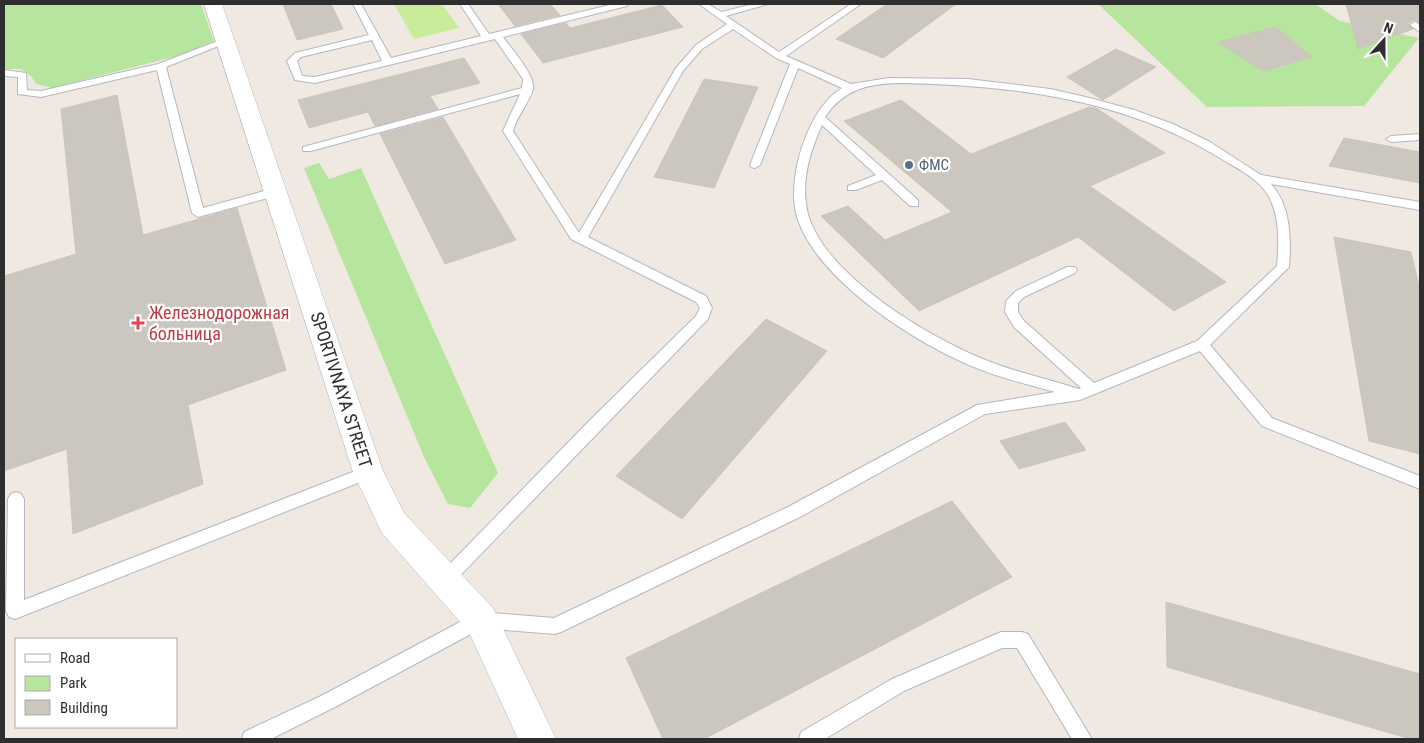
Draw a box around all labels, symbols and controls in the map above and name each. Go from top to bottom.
north arrow [1359,15,1409,65]
text: N [1382,19,1396,37]
place label: ФМС [919,156,949,174]
marker: ФМС [903,159,915,171]
place label: Железнодорожная больница [149,302,289,344]
street label: SPORTIVNAYA STREET [306,309,377,470]
marker: Железнодорожная больница [131,316,145,330]
legend [15,638,178,728]
text: Road [60,649,90,667]
text: Park [60,674,87,692]
text: Building [60,699,108,717]

